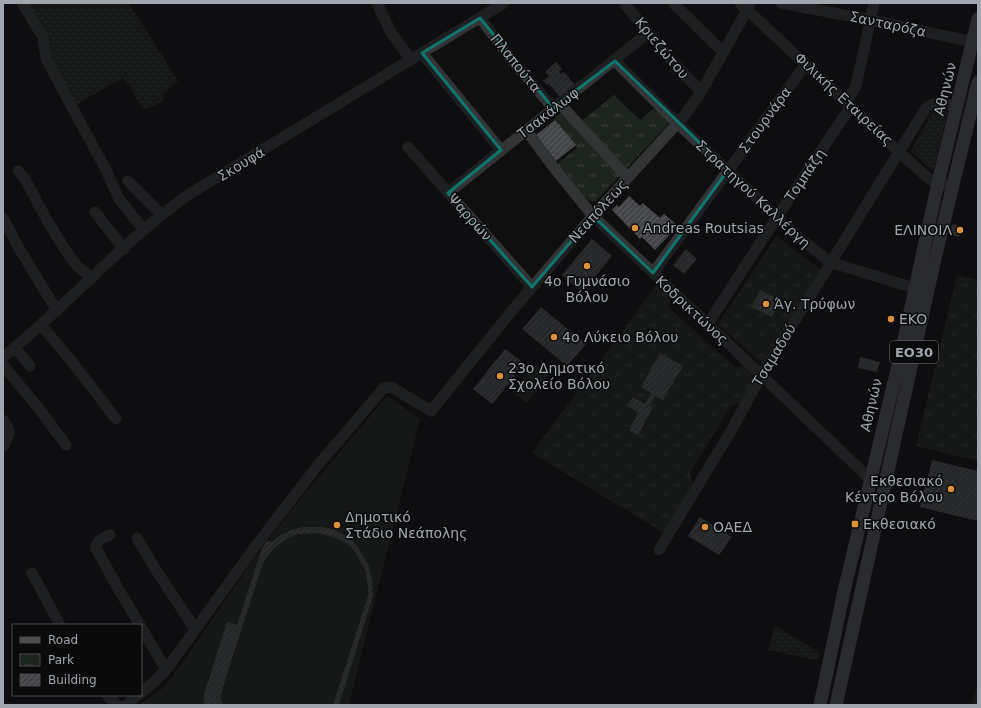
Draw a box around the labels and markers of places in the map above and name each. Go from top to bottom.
place label: Andreas Routsias [643,220,764,236]
place label: ΕΛΙΝΟΙΛ [894,222,952,238]
marker: Andreas Routsias [630,223,640,233]
marker: ΕΛΙΝΟΙΛ [955,225,965,235]
marker: 4ο Γυμνάσιο Βόλου [582,261,592,271]
place label: 4ο Γυμνάσιο Βόλου [544,273,630,305]
place label: Άγ. Τρύφων [774,296,855,312]
marker: Άγ. Τρύφων [761,299,771,309]
place label: EKO [899,311,927,327]
marker: EKO [886,314,896,324]
place label: 4ο Λύκειο Βόλου [562,329,678,345]
marker: 4ο Λύκειο Βόλου [549,332,559,342]
place label: 23ο Δημοτικό Σχολείο Βόλου [508,360,610,392]
marker: 23ο Δημοτικό Σχολείο Βόλου [495,371,505,381]
place label: Εκθεσιακό Κέντρο Βόλου [845,473,943,505]
marker: Εκθεσιακό Κέντρο Βόλου [946,484,956,494]
place label: Δημοτικό Στάδιο Νεάπολης [345,509,467,541]
place label: Εκθεσιακό [863,516,936,532]
place label: ΟΑΕΔ [713,519,752,535]
marker: Εκθεσιακό [850,519,860,529]
marker: Δημοτικό Στάδιο Νεάπολης [332,520,342,530]
marker: ΟΑΕΔ [700,522,710,532]

